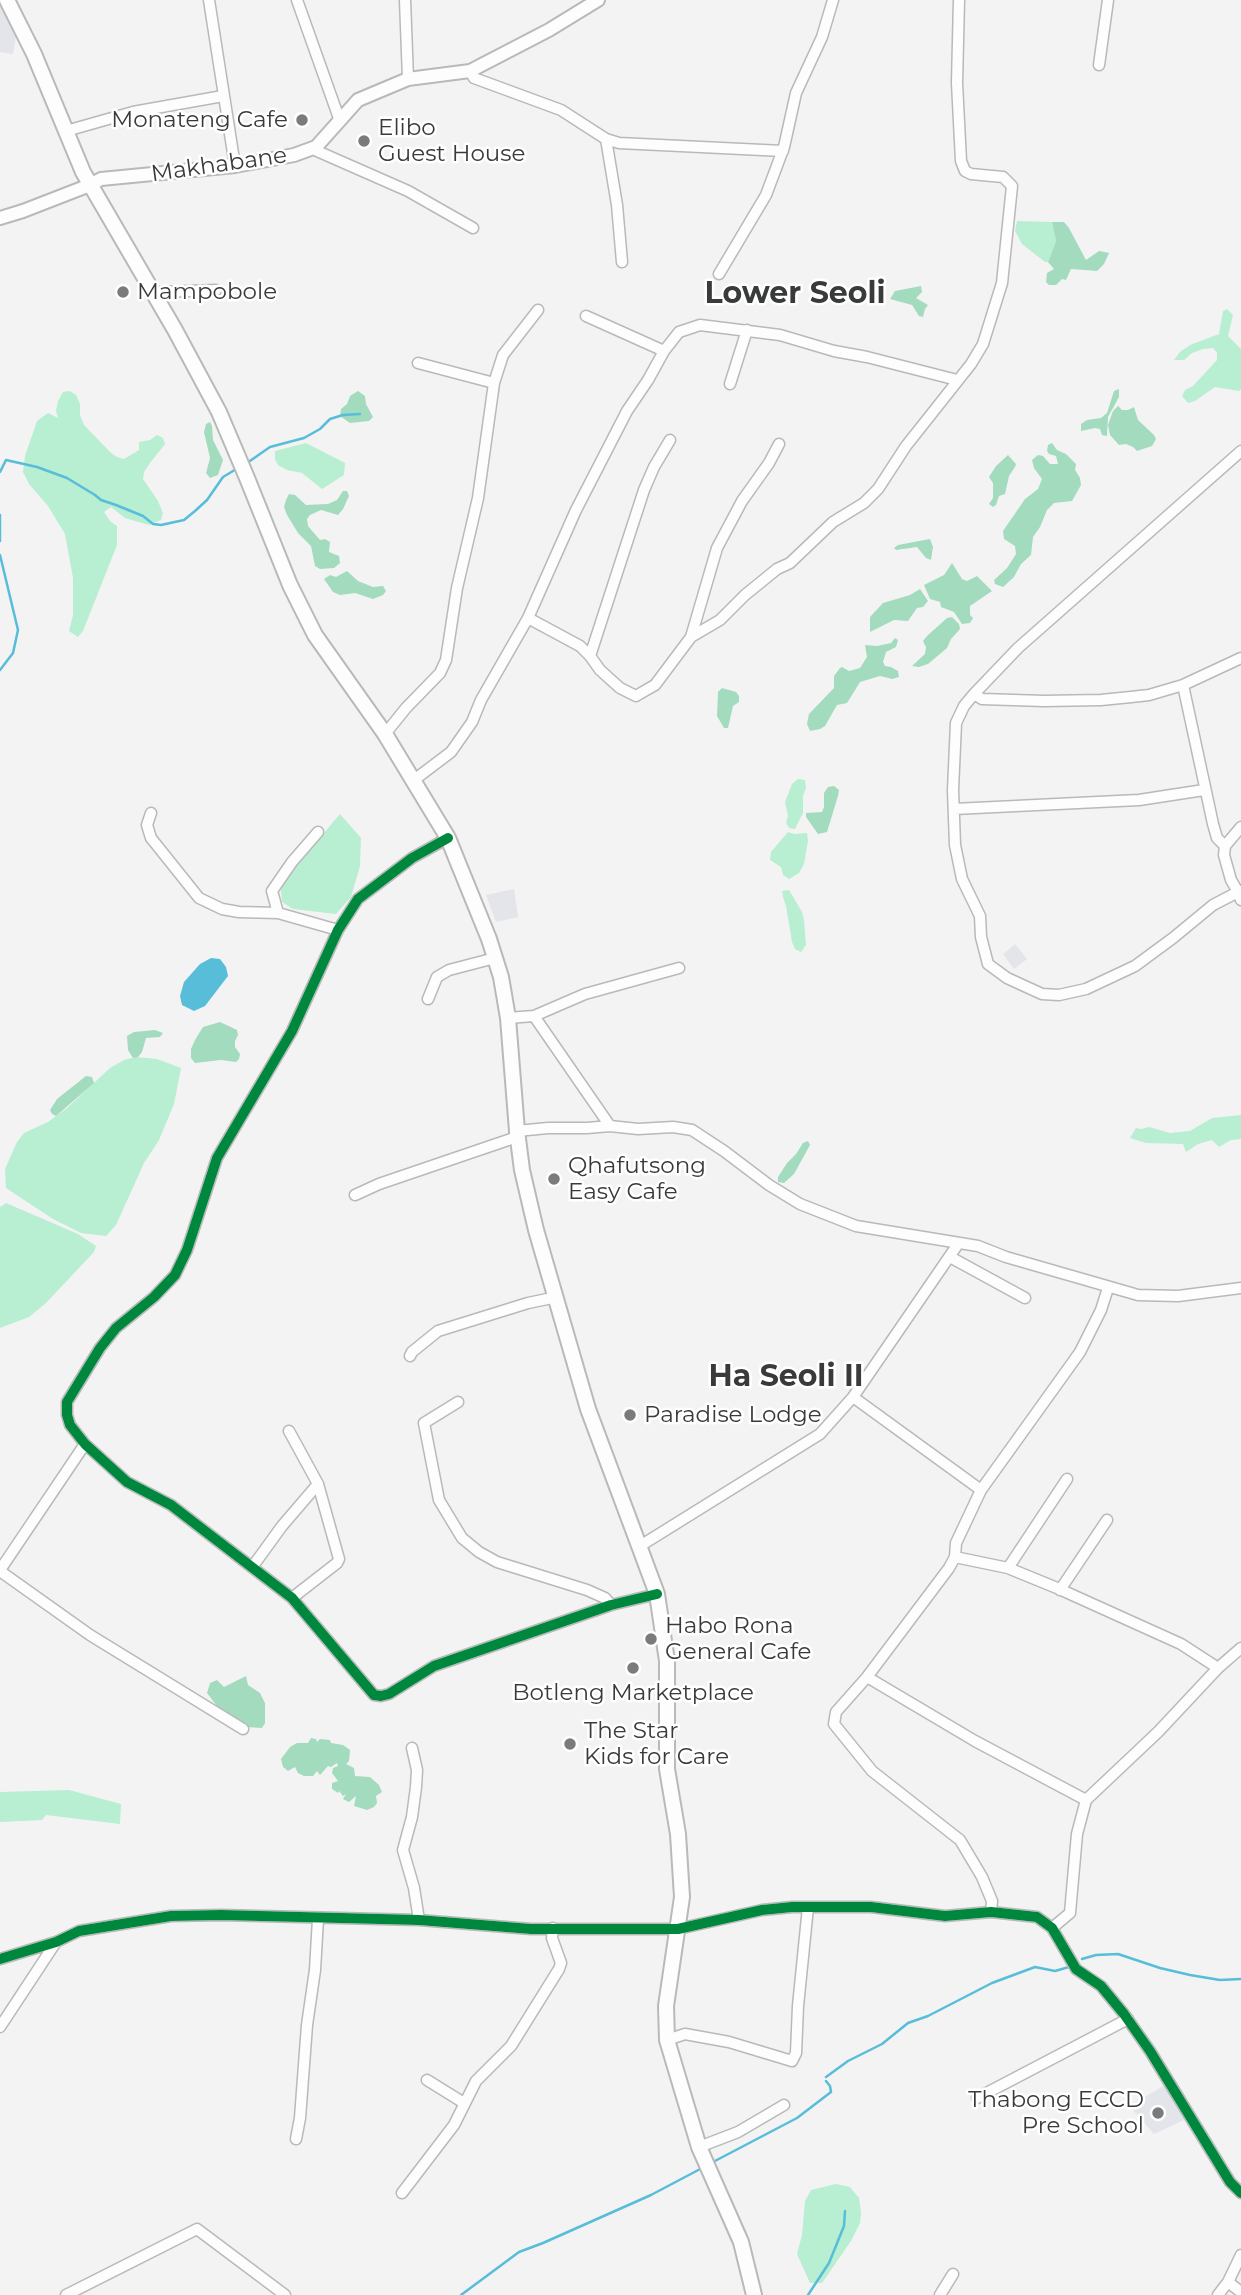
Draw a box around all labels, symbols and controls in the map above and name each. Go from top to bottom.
place label: Monateng Cafe [111,106,288,134]
marker: Monateng Cafe [294,112,310,128]
place label: Elibo Guest House [378,114,525,168]
marker: Elibo Guest House [356,133,372,149]
street label: Makhabane [149,142,289,188]
district label: Lower Seoli [704,276,886,312]
place label: Mampobole [137,278,277,306]
marker: Mampobole [115,284,131,300]
place label: Qhafutsong Easy Cafe [568,1152,706,1206]
marker: Qhafutsong Easy Cafe [546,1171,562,1187]
district label: Ha Seoli II [708,1359,864,1395]
place label: Paradise Lodge [644,1401,822,1429]
marker: Paradise Lodge [622,1407,638,1423]
place label: Habo Rona General Cafe [665,1612,811,1666]
marker: Habo Rona General Cafe [643,1631,659,1647]
marker: Botleng Marketplace [625,1660,641,1676]
place label: Botleng Marketplace [512,1679,754,1707]
place label: The Star Kids for Care [584,1717,729,1771]
marker: The Star Kids for Care [562,1736,578,1752]
place label: Thabong ECCD Pre School [968,2086,1144,2140]
marker: Thabong ECCD Pre School [1150,2105,1166,2121]

